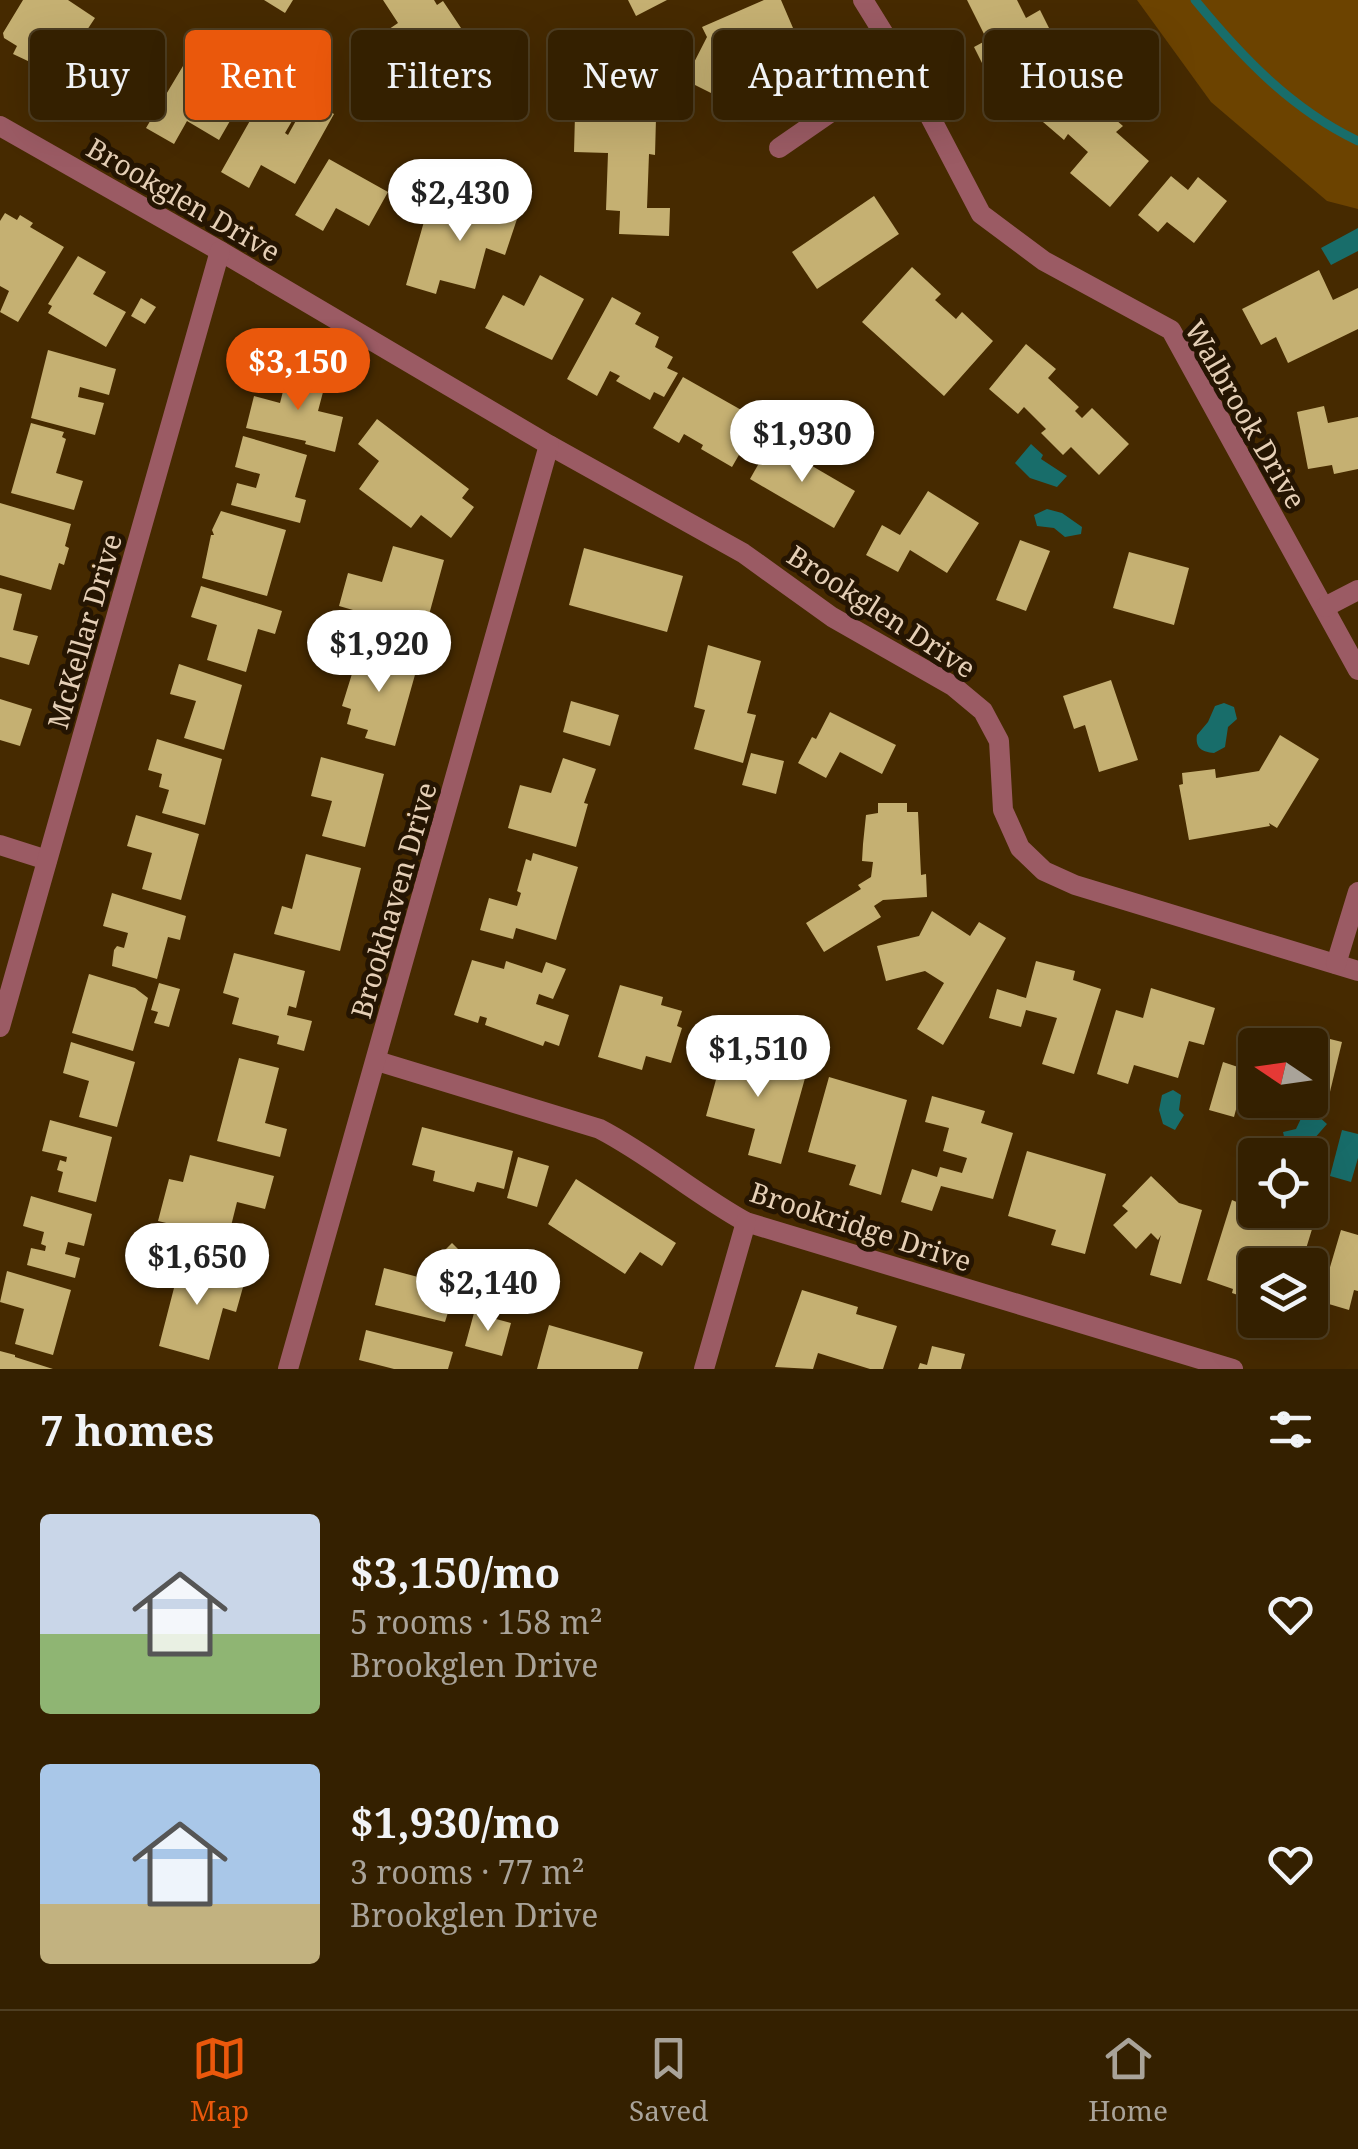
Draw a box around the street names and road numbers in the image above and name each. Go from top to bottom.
street label: Brookglen Drive [80,128,288,270]
street label: Walbrook Drive [1177,313,1315,515]
street label: McKellar Drive [38,529,130,733]
street label: Brookglen Drive [780,536,984,686]
street label: Brookhaven Drive [341,778,445,1022]
street label: Brookridge Drive [745,1172,977,1280]

